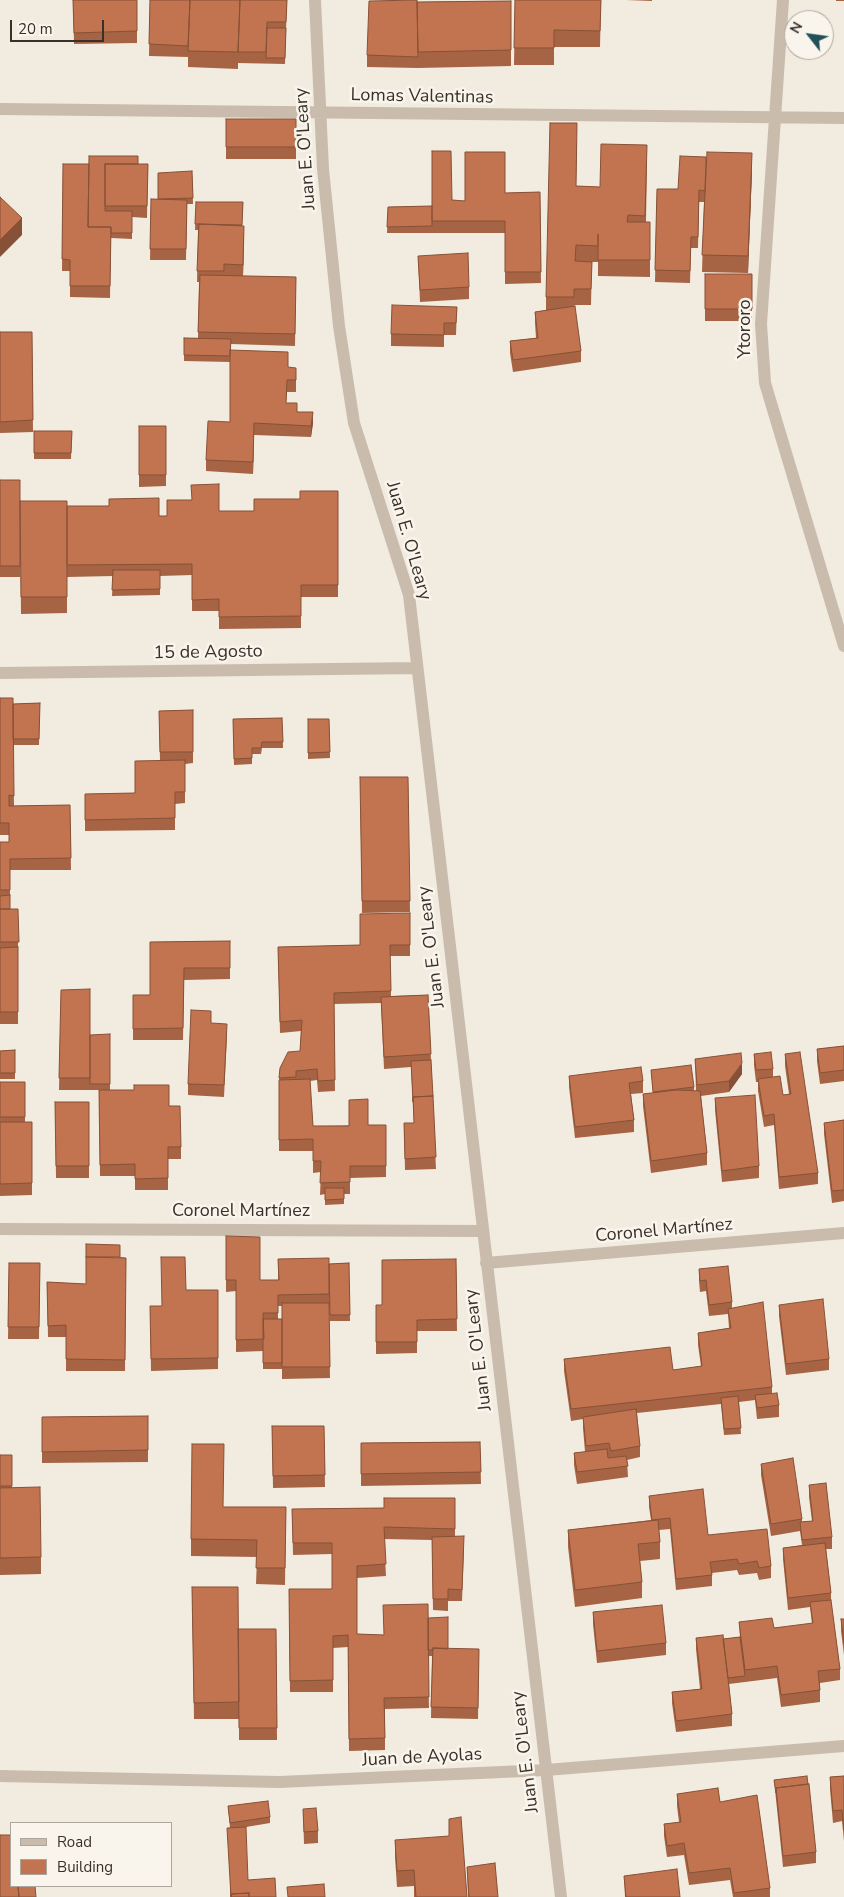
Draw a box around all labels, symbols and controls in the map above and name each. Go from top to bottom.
scale bar [12,10,106,42]
north arrow [784,10,834,60]
text: N [786,18,807,37]
text: 20 m [18,19,53,39]
street label: Lomas Valentinas [350,85,494,109]
street label: Juan E. O'Leary [291,87,321,211]
street label: Ytororo [735,300,757,358]
street label: Juan E. O'Leary [381,479,435,603]
street label: 15 de Agosto [153,641,263,665]
street label: Juan E. O'Leary [414,885,450,1009]
street label: Coronel Martínez [172,1201,310,1223]
street label: Coronel Martínez [594,1214,734,1248]
street label: Juan E. O'Leary [461,1288,497,1412]
street label: Juan E. O'Leary [508,1690,544,1814]
street label: Juan de Ayolas [361,1744,483,1772]
legend [10,1822,172,1887]
text: Road [57,1832,92,1852]
text: Building [57,1857,113,1877]

